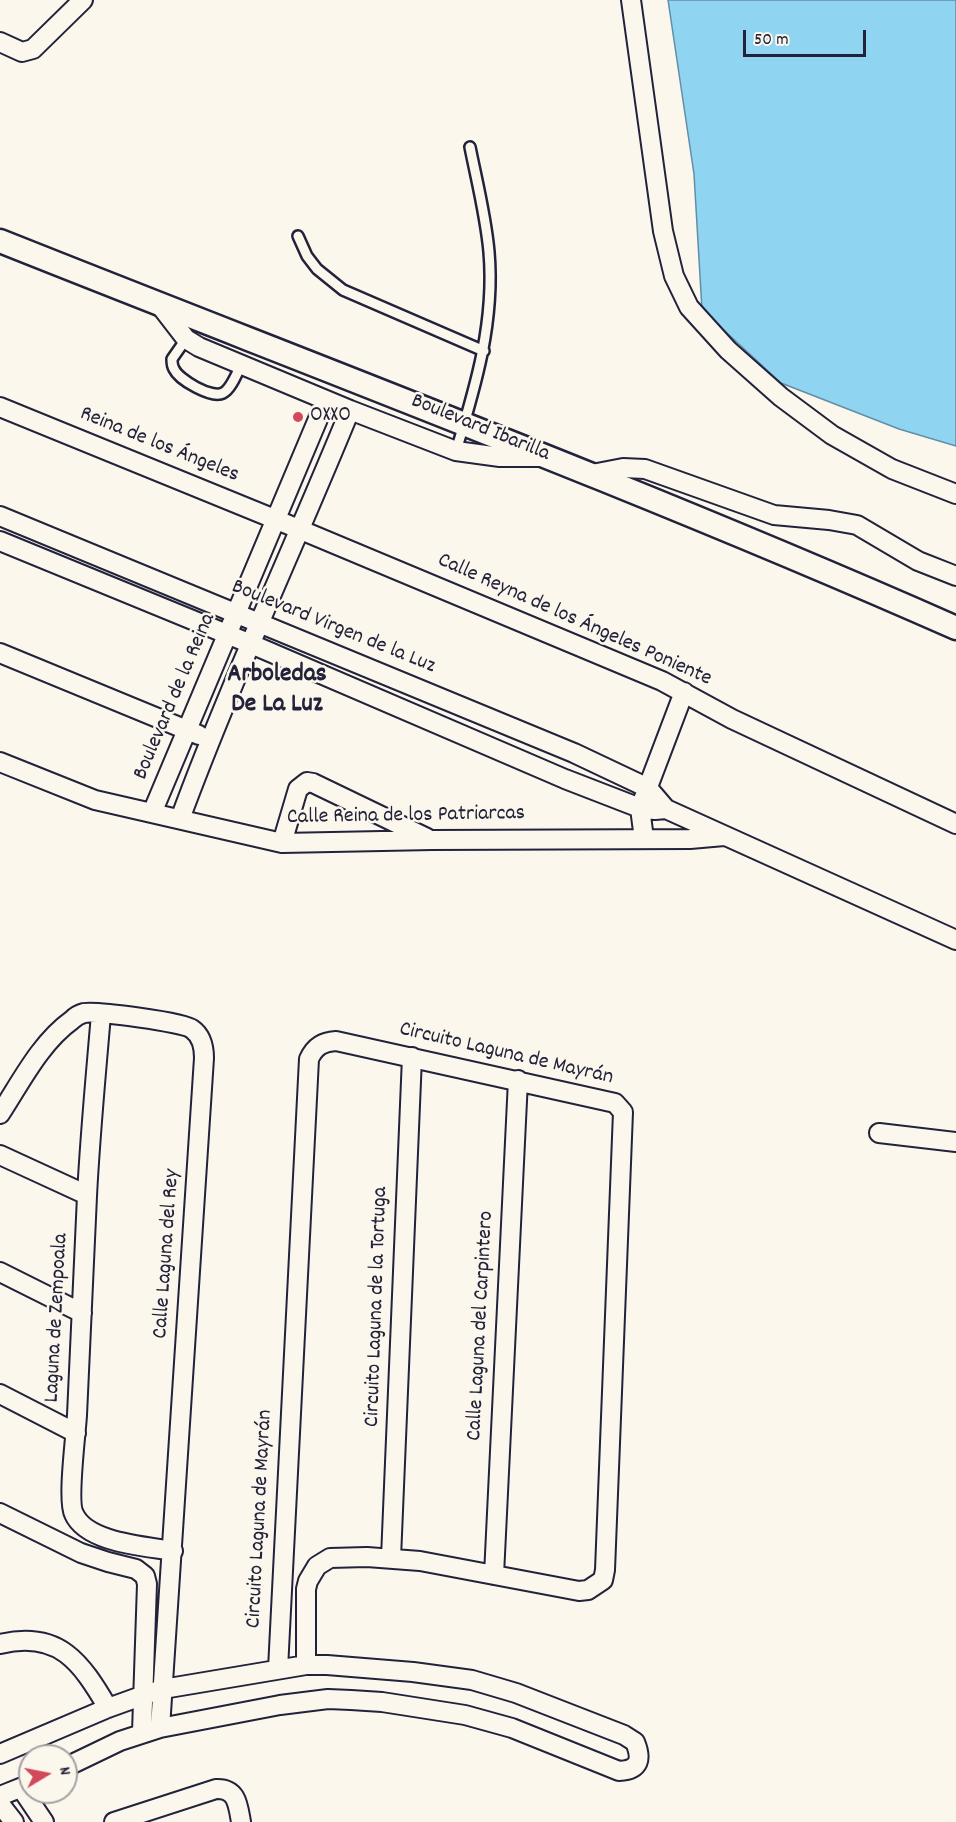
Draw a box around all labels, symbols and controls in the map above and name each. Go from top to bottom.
scale bar [746,18,869,56]
text: 50 m [754,28,789,53]
street label: Boulevard Ibarilla [407,389,553,469]
street label: Reina de los Ángeles [76,402,242,490]
place label: OXXO [310,404,351,430]
marker: OXXO [291,410,305,424]
street label: Calle Reyna de los Ángeles Poniente [433,548,715,694]
street label: Boulevard Virgen de la Luz [227,575,439,681]
street label: Boulevard de la Reina [129,610,223,784]
district label: Arboledas De La Luz [227,660,327,722]
street label: Calle Reina de los Patriarcas [287,802,525,832]
street label: Circuito Laguna de Mayrán [396,1018,616,1092]
street label: Calle Laguna del Rey [149,1168,187,1340]
street label: Circuito Laguna de la Tortuga [361,1186,395,1428]
street label: Calle Laguna del Carpintero [463,1210,501,1442]
street label: Laguna de Zempoala [40,1233,76,1403]
street label: Circuito Laguna de Mayrán [242,1409,280,1629]
north arrow [18,1744,78,1804]
text: N [52,1765,76,1777]

